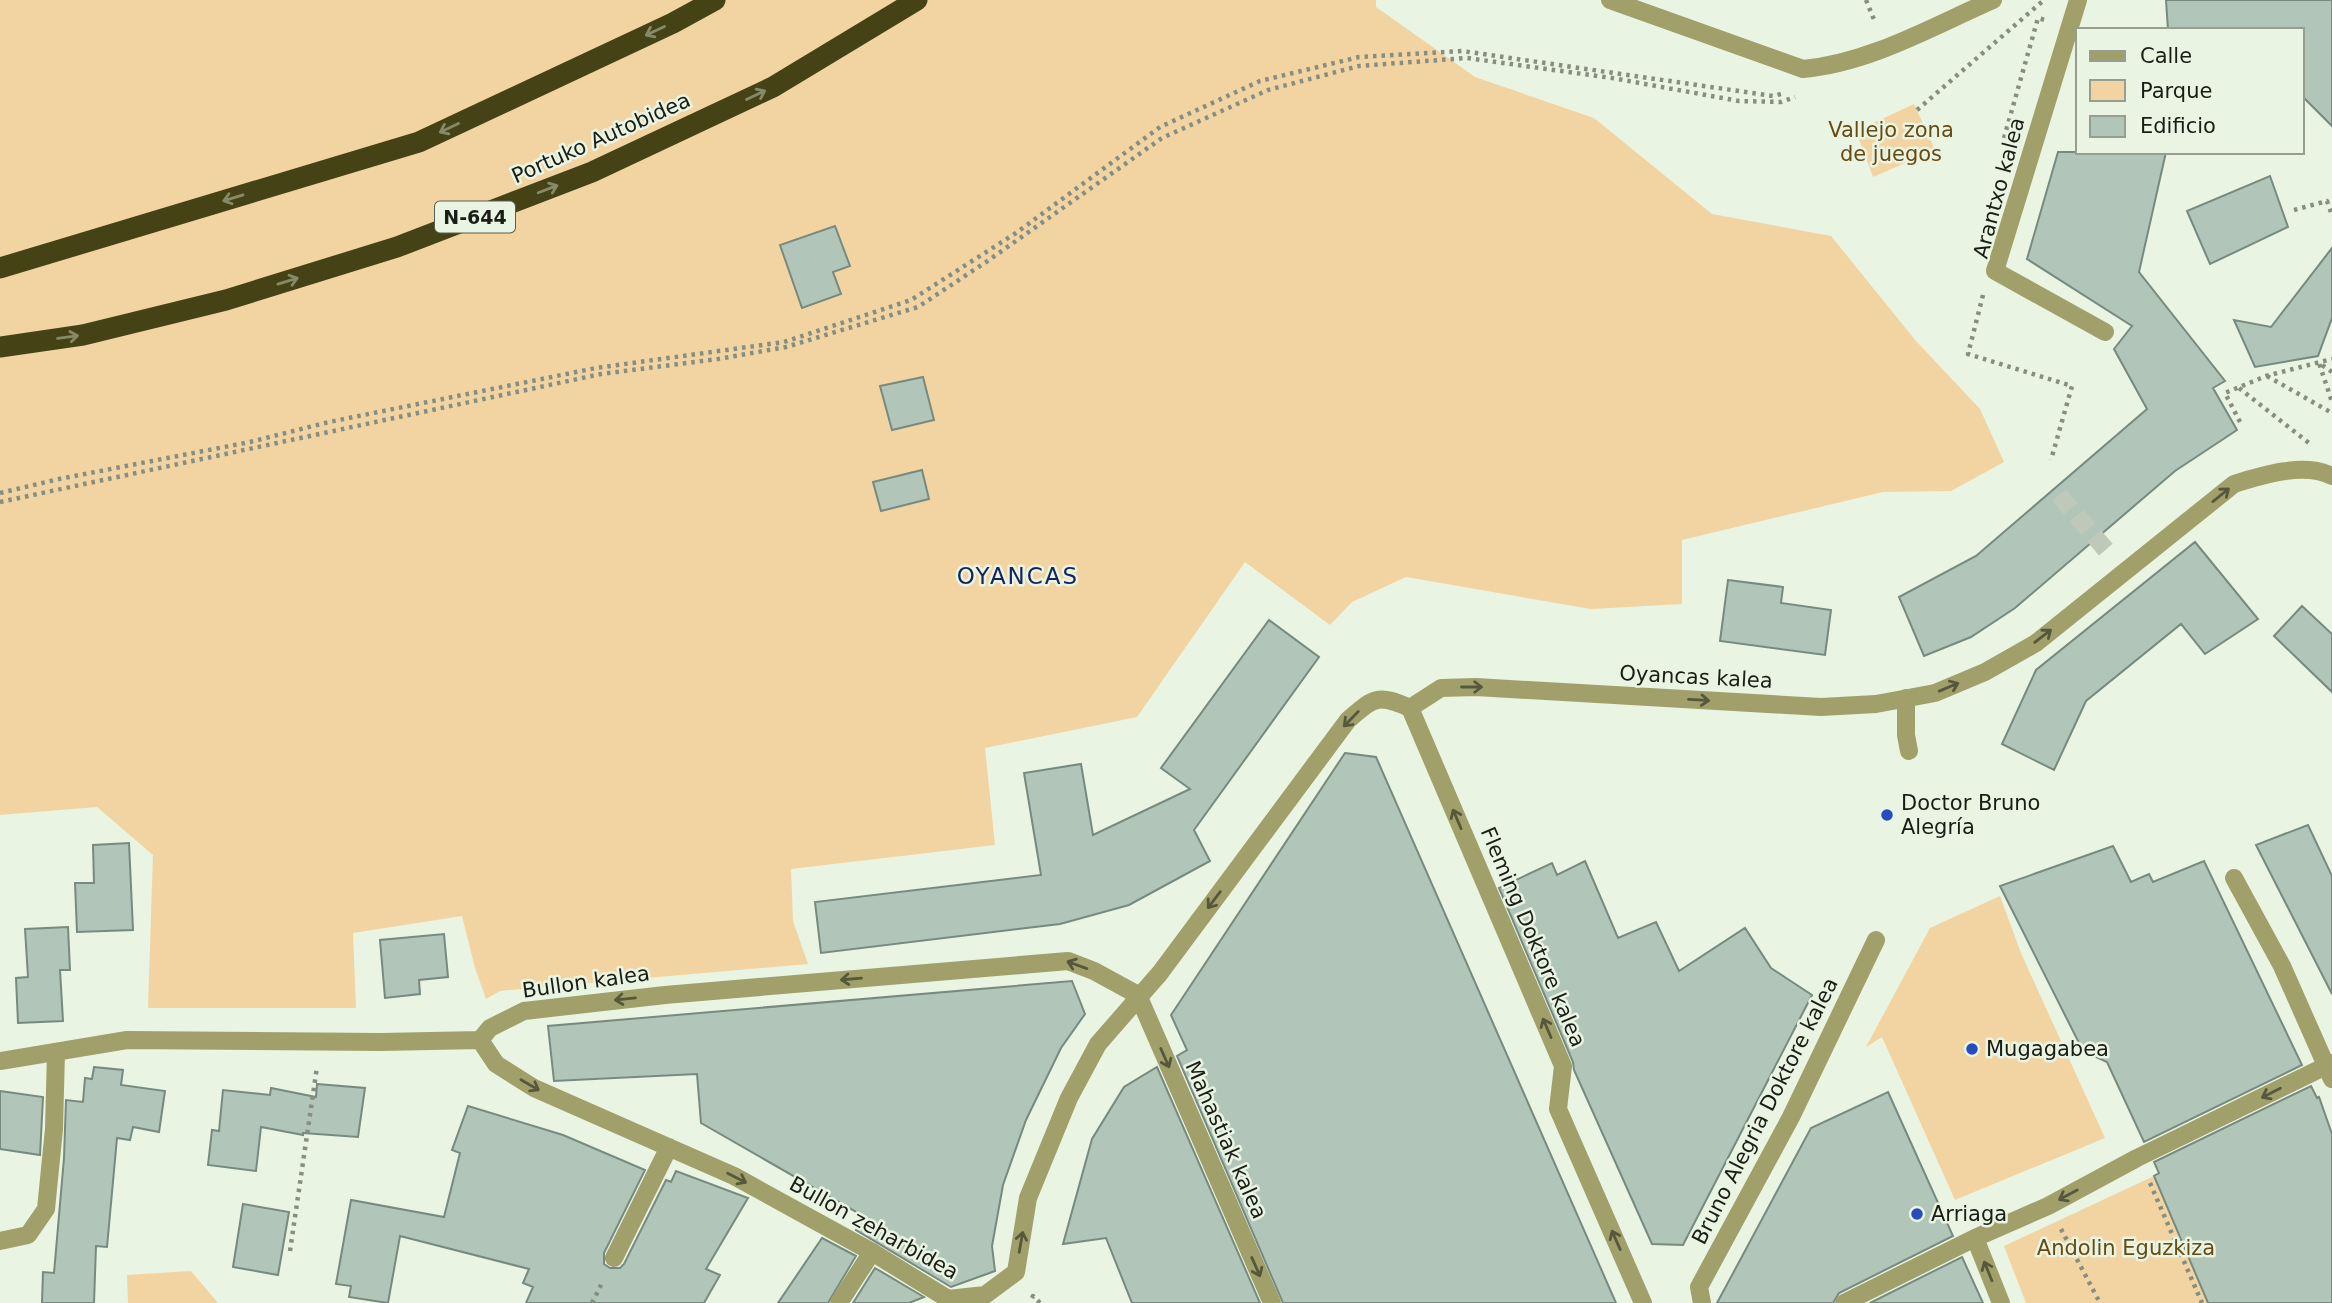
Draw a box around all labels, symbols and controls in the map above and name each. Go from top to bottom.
one-way arrow [645,25,666,39]
legend [2076,28,2304,154]
text: Calle [2140,44,2192,68]
text: Parque [2140,79,2212,103]
street label: Portuko Autobidea [508,88,694,188]
one-way arrow [744,88,766,101]
text: Edificio [2140,114,2216,138]
street label: Arantxo kalea [1969,115,2029,261]
park label: Vallejo zona de juegos [1828,118,1954,166]
one-way arrow [439,122,460,135]
one-way arrow [537,181,559,194]
one-way arrow [222,193,244,206]
road number: N-644 [435,202,515,232]
one-way arrow [277,273,299,286]
one-way arrow [56,330,78,343]
one-way arrow [2212,487,2230,502]
district label: OYANCAS [957,563,1079,589]
one-way arrow [2034,629,2052,644]
street label: Oyancas kalea [1619,661,1773,693]
one-way arrow [1460,680,1483,694]
one-way arrow [1937,680,1959,693]
one-way arrow [1687,693,1710,706]
one-way arrow [1342,710,1359,727]
place label: Doctor Bruno Alegría [1901,791,2040,839]
marker: Doctor Bruno Alegría [1879,807,1895,823]
one-way arrow [1450,809,1463,831]
street label: Fleming Doktore kalea [1476,823,1590,1051]
one-way arrow [1206,891,1221,909]
one-way arrow [1067,958,1089,970]
street label: Bullon kalea [521,961,651,1003]
one-way arrow [840,973,863,986]
street label: Bruno Alegria Doktore kalea [1687,974,1843,1248]
one-way arrow [614,993,637,1006]
one-way arrow [1540,1018,1553,1040]
place label: Mugagabea [1986,1037,2109,1061]
marker: Mugagabea [1964,1041,1980,1057]
one-way arrow [1159,1047,1172,1068]
street label: Mahastiak kalea [1180,1057,1272,1223]
one-way arrow [519,1078,539,1092]
one-way arrow [2261,1087,2282,1101]
one-way arrow [726,1171,747,1185]
street label: Bullon zeharbidea [785,1172,963,1284]
one-way arrow [2058,1188,2078,1202]
place label: Arriaga [1931,1202,2007,1226]
marker: Arriaga [1909,1206,1925,1222]
one-way arrow [1609,1230,1622,1252]
one-way arrow [1015,1231,1028,1254]
park label: Andolin Eguzkiza [2037,1236,2215,1260]
one-way arrow [1250,1255,1263,1277]
one-way arrow [1981,1260,1994,1282]

